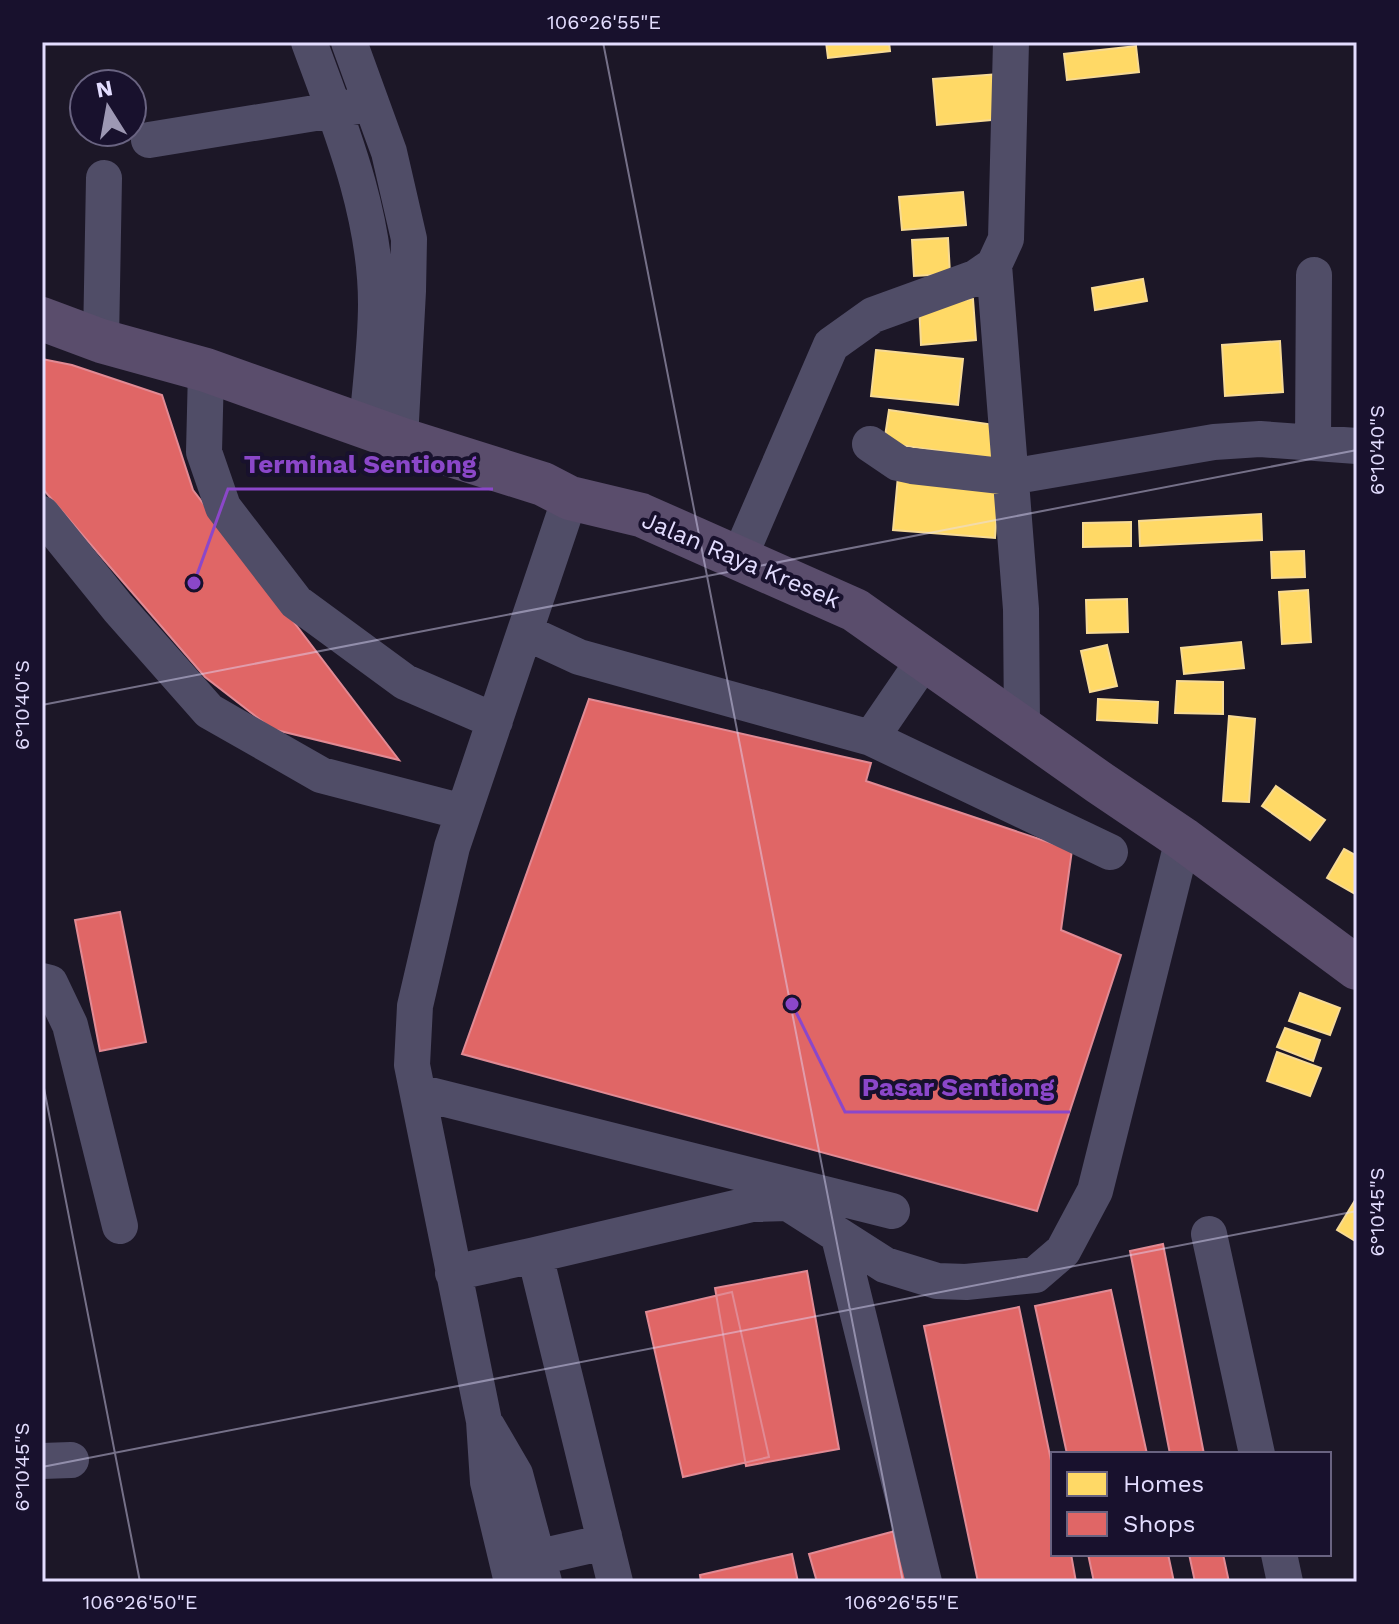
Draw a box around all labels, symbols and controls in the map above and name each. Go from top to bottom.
text: 106°26'55"E [547,10,661,34]
north arrow [68,68,148,148]
text: N [94,75,115,103]
text: 6°10'40"S [1365,405,1389,495]
callout: Terminal Sentiong [228,439,493,489]
text: Terminal Sentiong [244,449,477,479]
street label: Jalan Raya Kresek [638,506,844,614]
text: 6°10'40"S [10,660,34,750]
callout: Pasar Sentiong [845,1062,1070,1112]
text: Pasar Sentiong [862,1072,1055,1102]
text: 6°10'45"S [1365,1167,1389,1257]
text: 6°10'45"S [10,1422,34,1512]
legend [1051,1452,1331,1556]
text: Homes [1123,1470,1204,1498]
text: Shops [1123,1510,1195,1538]
text: 106°26'50"E [83,1590,198,1614]
text: 106°26'55"E [845,1590,959,1614]

